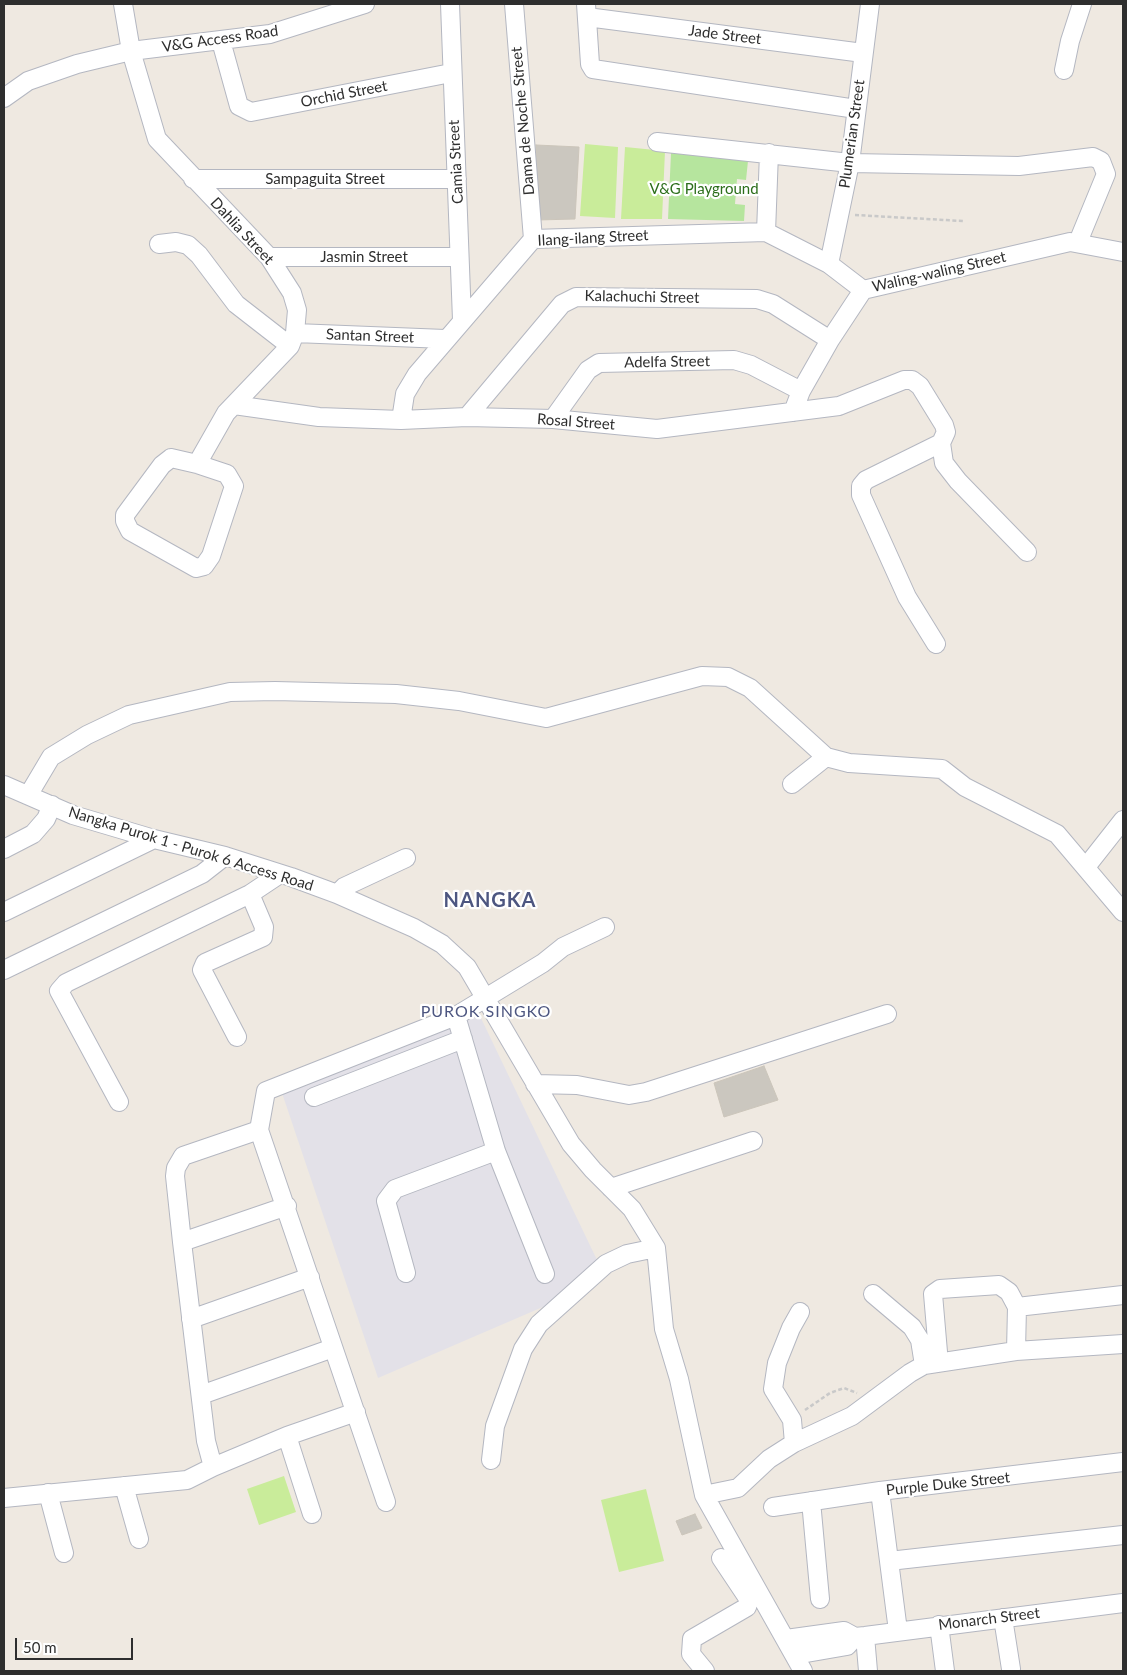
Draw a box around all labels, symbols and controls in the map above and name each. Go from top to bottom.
street label: V&G Access Road [161,22,279,56]
street label: Jade Street [688,22,762,48]
street label: Dama de Noche Street [508,46,538,196]
street label: Orchid Street [299,77,389,111]
street label: Plumerian Street [835,79,869,189]
street label: Camia Street [445,119,467,205]
street label: Sampaguita Street [265,170,385,188]
park label: V&G Playground [649,180,759,198]
street label: Dahlia Street [206,194,278,268]
street label: Ilang-ilang Street [537,226,649,250]
street label: Jasmin Street [320,248,408,266]
street label: Waling-waling Street [870,248,1008,296]
street label: Kalachuchi Street [584,287,700,307]
street label: Santan Street [326,325,414,347]
street label: Adelfa Street [624,352,710,372]
street label: Rosal Street [536,410,616,434]
street label: Nangka Purok 1 - Purok 6 Access Road [66,803,316,895]
district label: NANGKA [443,889,537,913]
district label: PUROK SINGKO [419,1002,553,1022]
street label: Purple Duke Street [885,1469,1011,1499]
street label: Monarch Street [937,1604,1041,1634]
scale bar [18,1628,135,1660]
text: 50 m [23,1638,57,1656]

